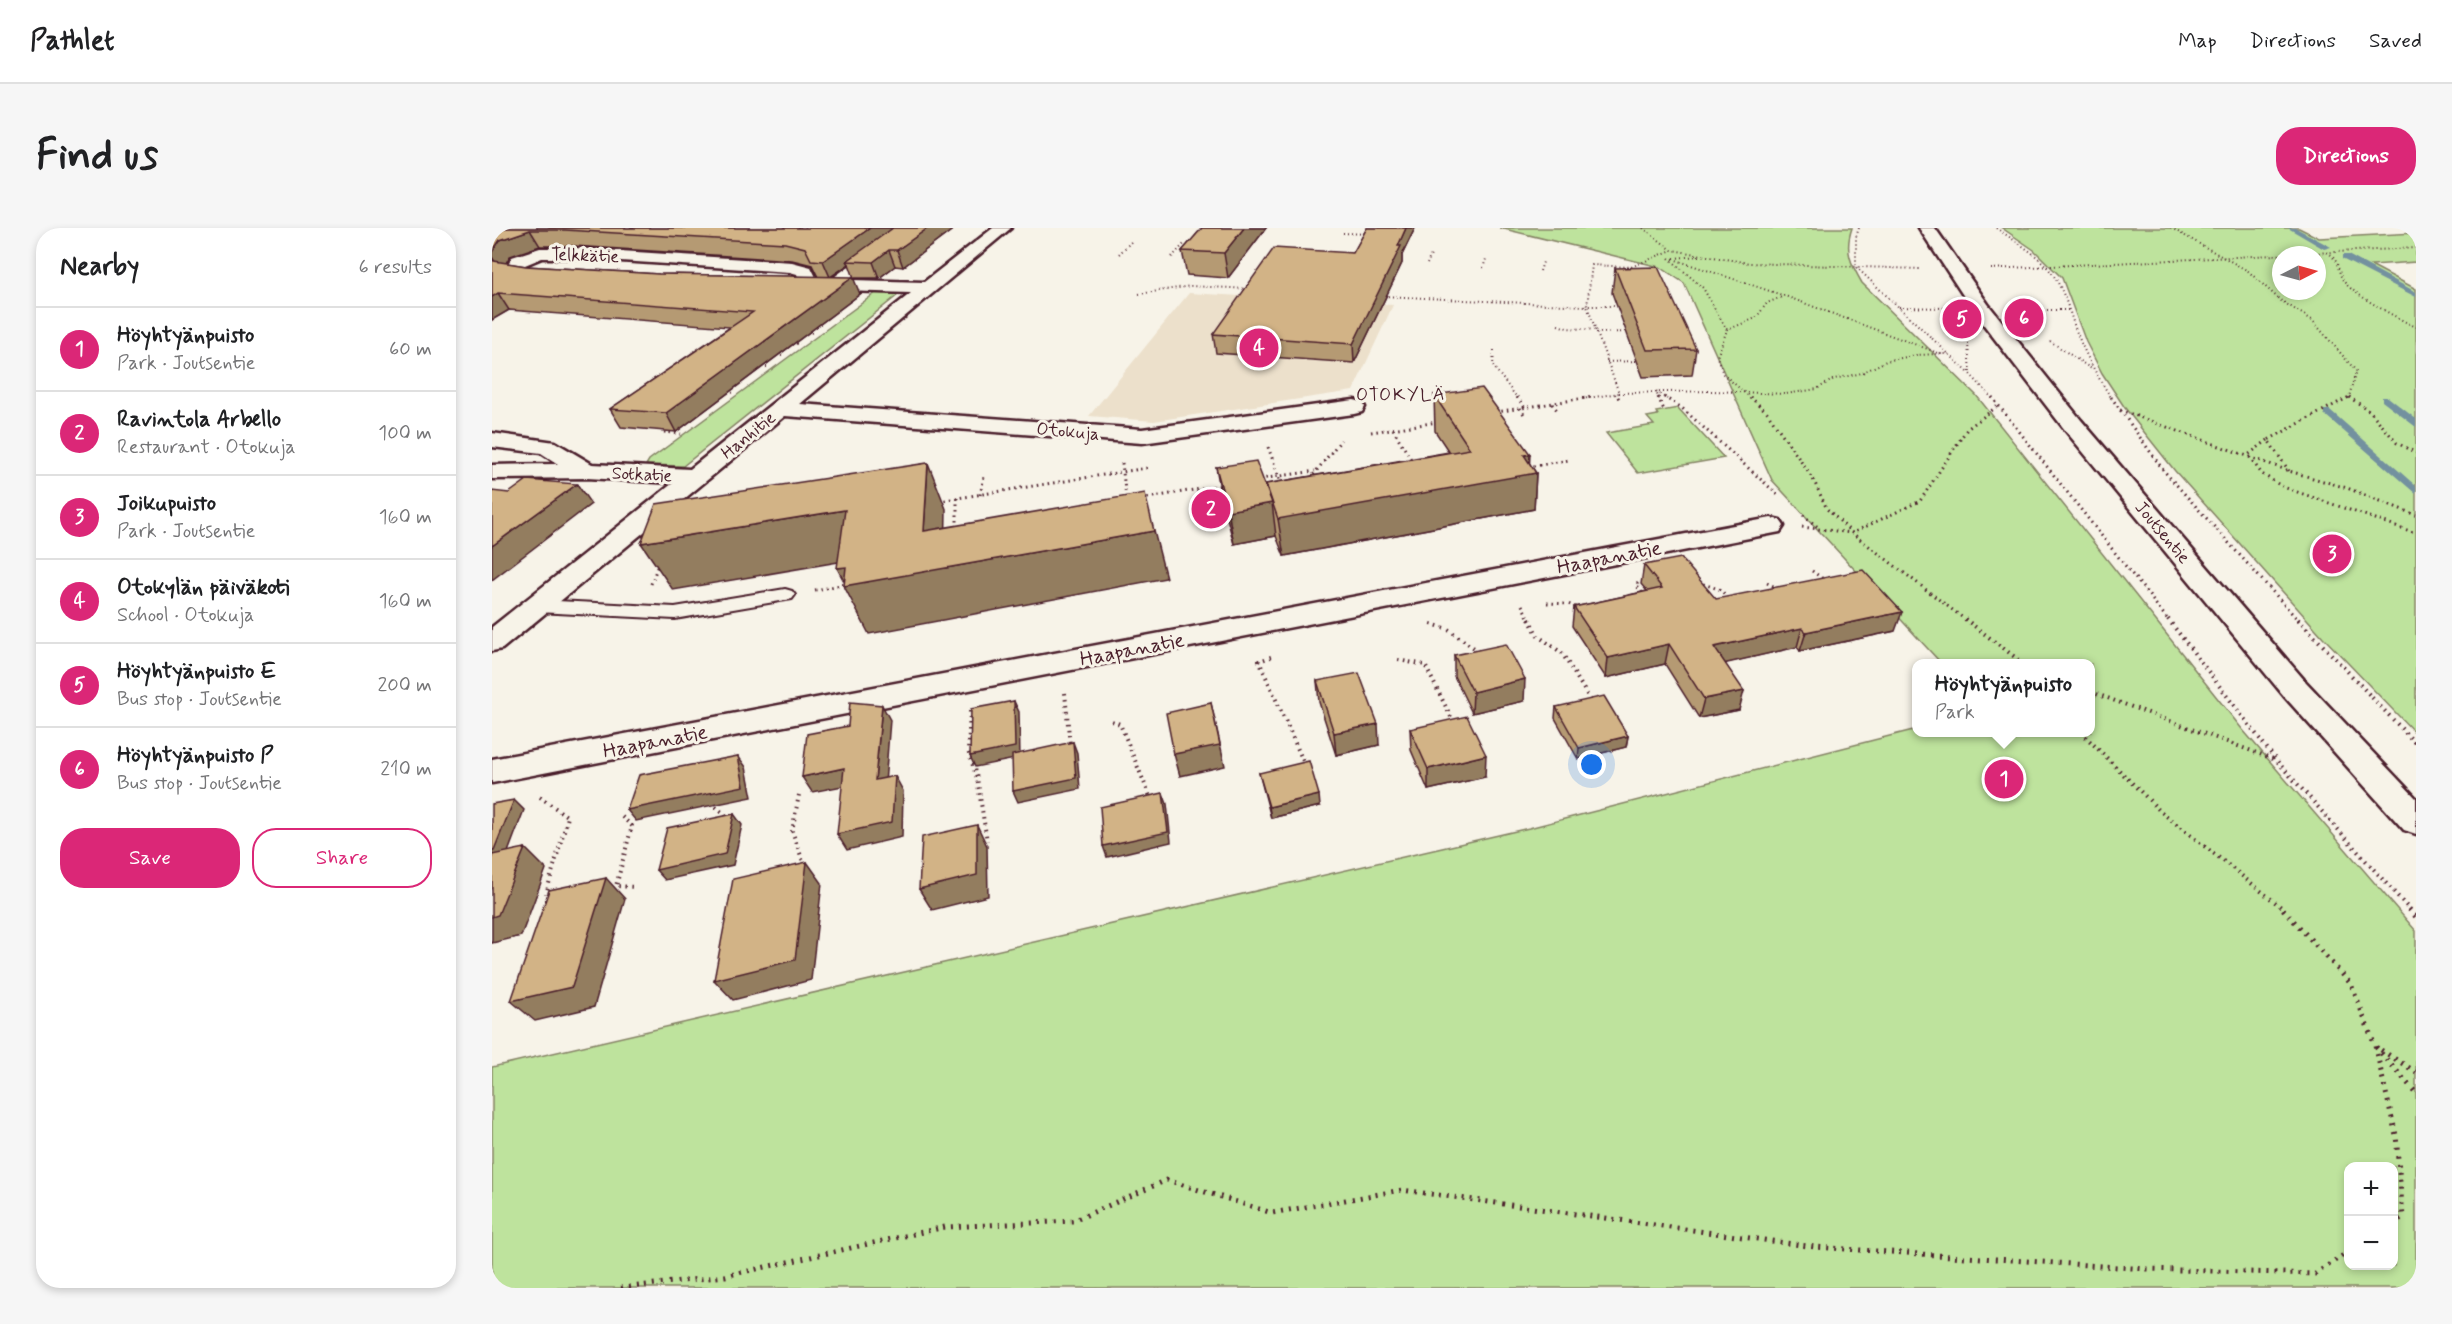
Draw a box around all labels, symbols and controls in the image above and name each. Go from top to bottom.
text: Pathlet [30,23,114,60]
text: Map [2178,27,2217,55]
text: Directions [2250,27,2336,55]
text: Saved [2369,27,2422,55]
button: Directions [2276,127,2416,185]
text: Find us [36,129,158,184]
street label: Telkkätie [550,243,620,269]
north arrow [2272,246,2326,300]
text: Nearby [60,250,139,284]
text: 6 results [359,254,432,281]
pin: 5 [1942,296,1982,341]
pin: 6 [2004,296,2044,340]
text: Höyhtyänpuisto [117,322,254,350]
pin: 4 [1240,326,1278,370]
text: 1 [75,336,84,363]
text: 60 m [389,336,432,363]
text: Park · Joutsentie [117,350,255,377]
district label: OTOKYLÄ [1356,383,1446,407]
text: Ravintola Arbello [117,406,281,434]
street label: Hanhitie [716,406,781,465]
street label: Otokuja [1035,417,1100,447]
text: 2 [75,420,84,447]
text: 100 m [378,420,432,447]
text: Restaurant · Otokuja [117,434,296,461]
street label: Sotkatie [611,461,673,489]
pin: 2 [1192,486,1230,532]
text: Joikupuisto [117,490,216,518]
street label: Joutsentie [2129,496,2196,569]
text: 3 [75,504,84,531]
text: 160 m [379,504,432,531]
text: Park · Joutsentie [117,518,255,545]
pin: 3 [2312,532,2352,576]
street label: Haapanatie [1555,534,1664,582]
text: Otokylän päiväkoti [117,574,289,602]
text: 4 [74,588,85,615]
text: 160 m [379,588,432,615]
text: School · Otokuja [117,602,254,629]
street label: Haapanatie [1078,626,1187,674]
text: Höyhtyänpuisto E [117,658,276,686]
popup [1912,659,2095,737]
text: Höyhtyänpuisto [1935,671,2072,699]
text: 5 [74,672,86,699]
text: 200 m [377,672,432,699]
text: Bus stop · Joutsentie [117,686,282,713]
text: Park [1935,699,1975,726]
street label: Haapanatie [601,718,710,766]
text: Höyhtyänpuisto P [117,742,274,770]
your location [1577,750,1606,779]
text: 6 [74,756,85,783]
text: 210 m [380,756,432,783]
pin: 1 [1984,756,2024,802]
text: Bus stop · Joutsentie [117,770,282,797]
button: Save [60,828,240,888]
button: Share [252,828,432,888]
map controls [2344,1162,2398,1270]
button: + [2344,1162,2398,1216]
button: − [2344,1216,2398,1270]

